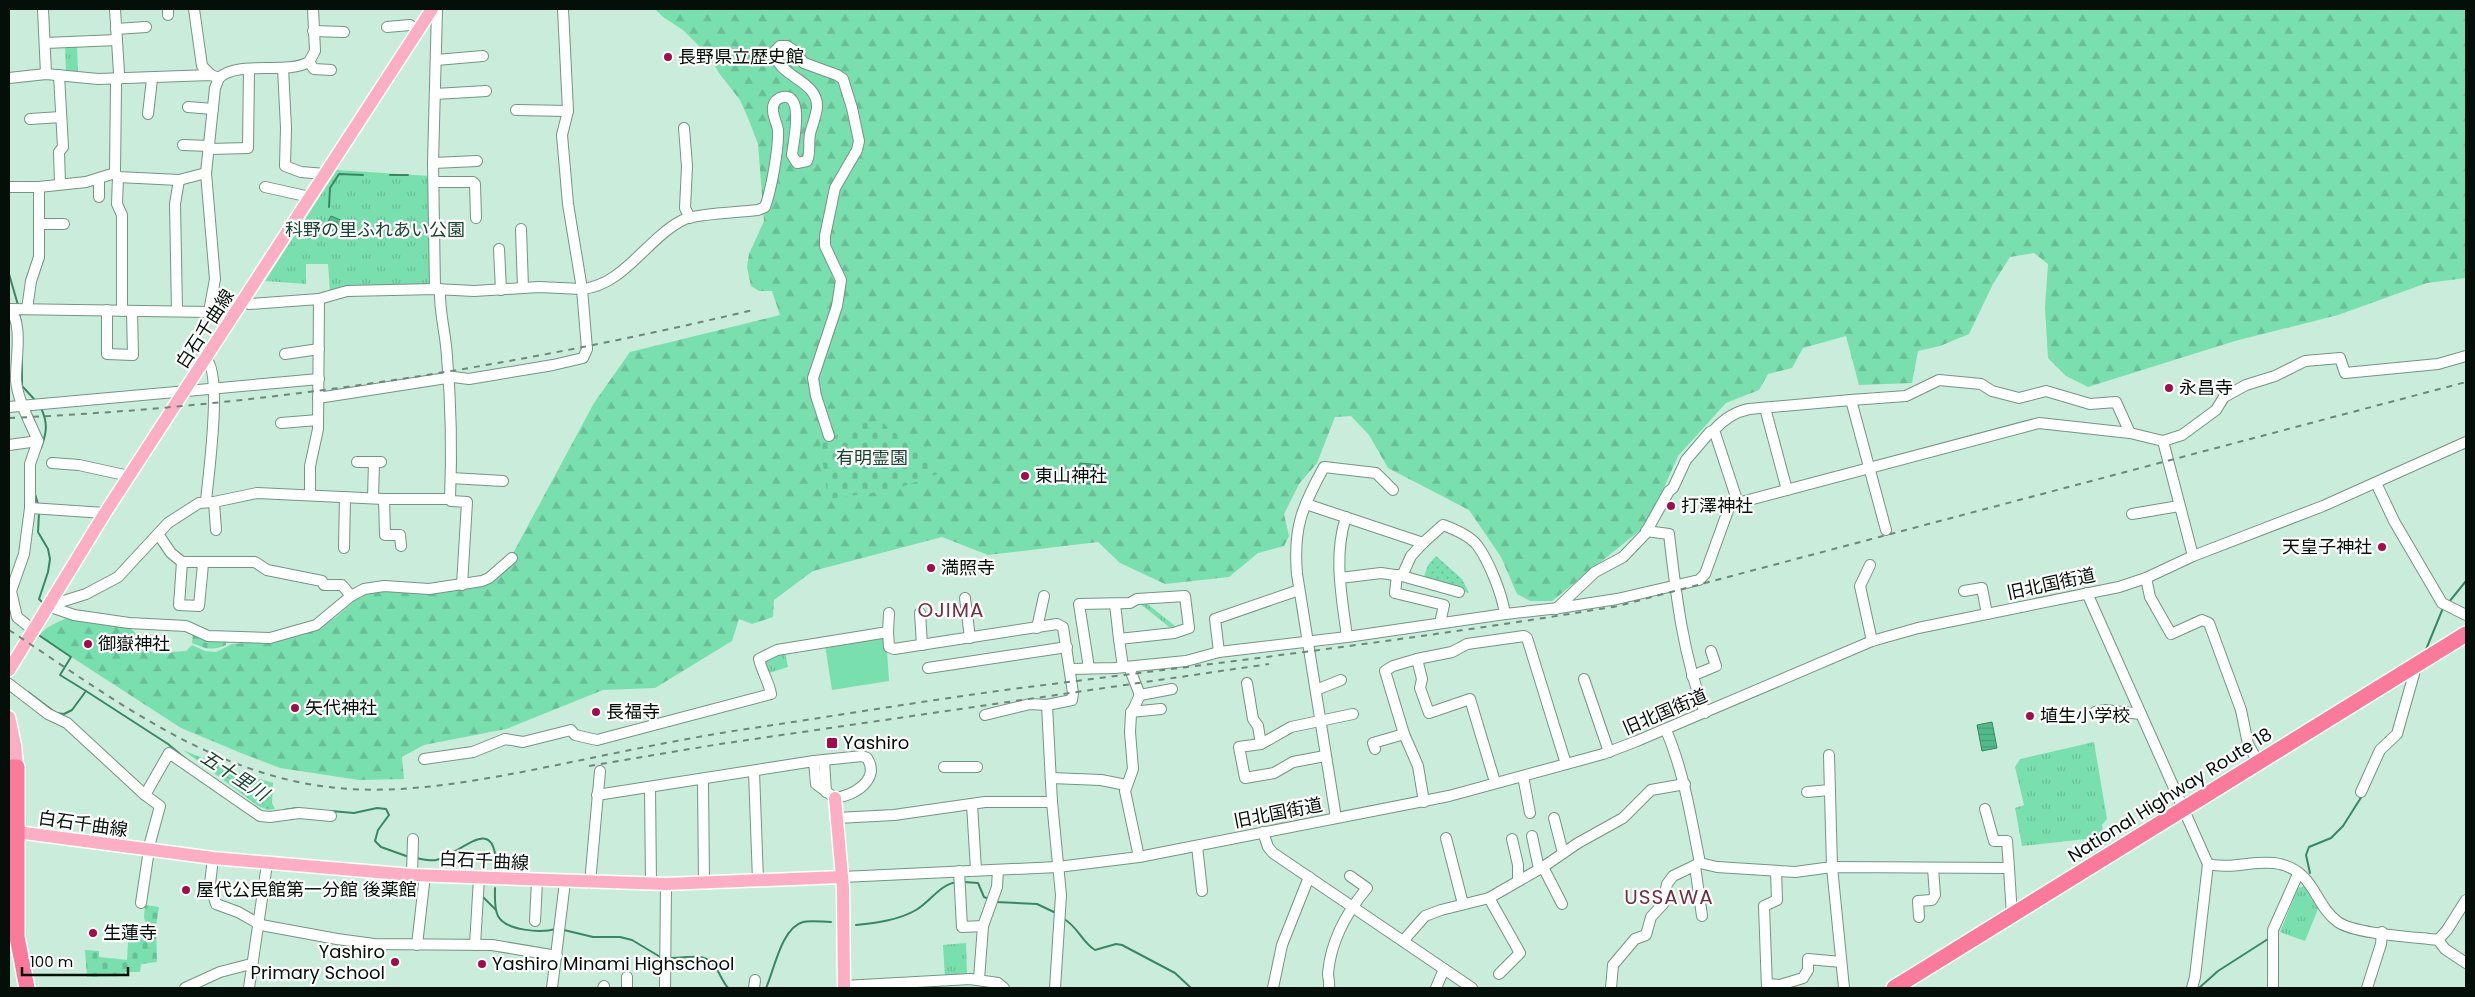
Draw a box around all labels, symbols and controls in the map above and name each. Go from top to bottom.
place label: 長野県立歴史館 [678,44,804,69]
marker: 長野県立歴史館 [662,51,674,63]
park label: 科野の里ふれあい公園 [285,217,465,242]
street label: 白石千曲線 [170,284,240,373]
place label: 永昌寺 [2179,375,2233,400]
marker: 永昌寺 [2163,382,2175,394]
park label: 有明霊園 [836,445,908,470]
place label: 東山神社 [1035,463,1107,488]
marker: 東山神社 [1019,470,1031,482]
place label: 打澤神社 [1681,493,1753,518]
marker: 打澤神社 [1665,500,1677,512]
place label: 天皇子神社 [2282,534,2372,559]
marker: 天皇子神社 [2376,541,2388,553]
place label: 満照寺 [941,555,995,580]
marker: 満照寺 [925,562,937,574]
street label: 旧北国街道 [2004,562,2098,605]
district label: OJIMA [918,596,984,624]
place label: 御嶽神社 [98,631,170,656]
marker: 御嶽神社 [82,638,94,650]
street label: 旧北国街道 [1618,682,1711,741]
place label: 矢代神社 [305,695,377,720]
place label: 長福寺 [606,699,660,724]
marker: 矢代神社 [289,702,301,714]
place label: 埴生小学校 [2040,703,2130,728]
marker: 長福寺 [590,706,602,718]
marker: 埴生小学校 [2024,710,2036,722]
street label: National Highway Route 18 [2063,721,2277,868]
place label: Yashiro [843,730,909,755]
marker: Yashiro [825,736,839,750]
water label: 五十里川 [195,743,276,809]
street label: 旧北国街道 [1231,792,1324,833]
street label: 白石千曲線 [37,805,129,842]
street label: 白石千曲線 [438,846,530,875]
place label: 屋代公民館第一分館 後薬館 [196,877,417,902]
district label: USSAWA [1624,883,1714,911]
marker: 屋代公民館第一分館 後薬館 [180,884,192,896]
place label: 生蓮寺 [103,920,157,945]
marker: 生蓮寺 [87,927,99,939]
place label: Yashiro Primary School [251,939,385,985]
scale bar [22,944,129,976]
text: 100 m [30,951,73,972]
place label: Yashiro Minami Highschool [492,951,734,976]
marker: Yashiro Primary School [389,956,401,968]
marker: Yashiro Minami Highschool [476,958,488,970]

